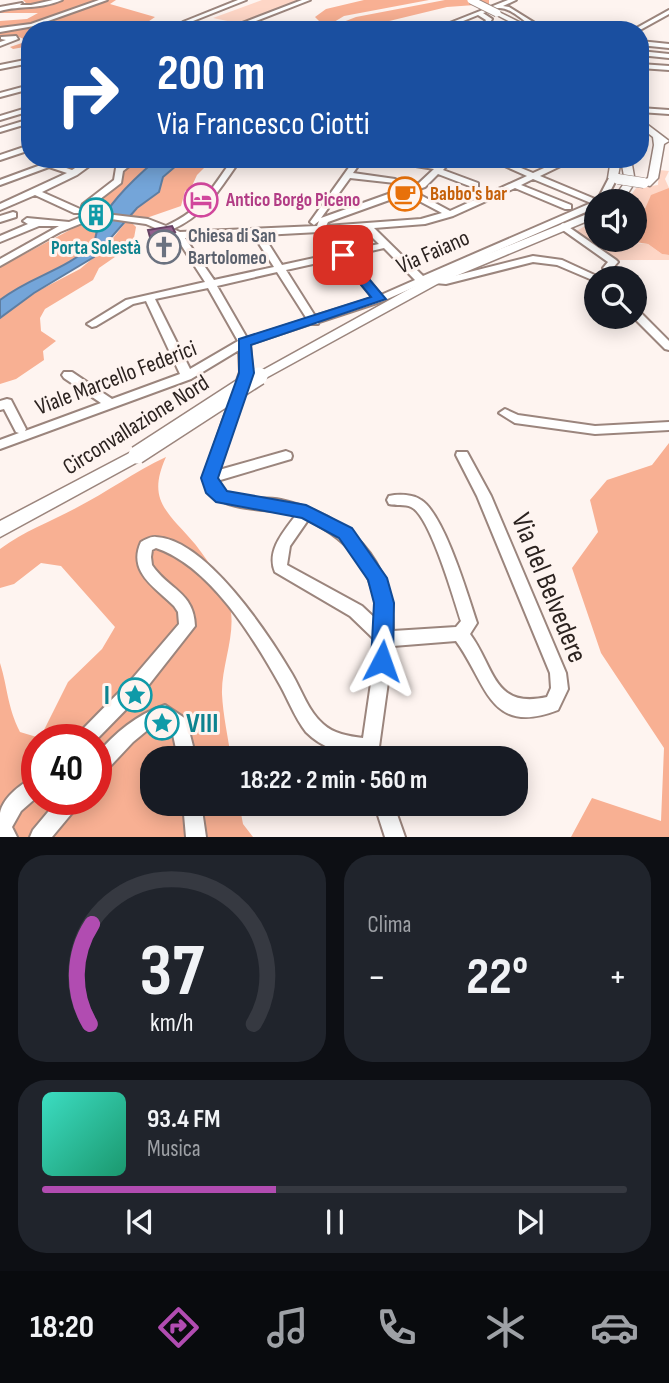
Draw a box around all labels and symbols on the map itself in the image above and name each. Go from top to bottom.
cafe icon: Babbo's bar [386,175,424,213]
hotel icon: Antico Borgo Piceno [182,181,220,219]
place label: Babbo's bar [430,183,507,206]
place label: Antico Borgo Piceno [225,189,360,212]
building icon: Porta Solestà [77,196,115,234]
street label: Via Faiano [392,224,474,280]
place label: Chiesa di San Bartolomeo [188,225,276,270]
pin [313,225,373,285]
church icon: Chiesa di San Bartolomeo [145,228,183,266]
place label: Porta Solestà [51,237,141,260]
street label: Viale Marcello Federici [31,334,201,422]
street label: Circonvallazione Nord [58,369,214,481]
street label: Via del Belvedere [504,508,594,668]
position arrow [345,624,419,698]
place icon: I [116,676,154,714]
place label: I [104,679,110,712]
place icon: VIII [143,704,181,742]
place label: VIII [186,707,218,740]
speed limit sign: 40 [21,724,112,815]

